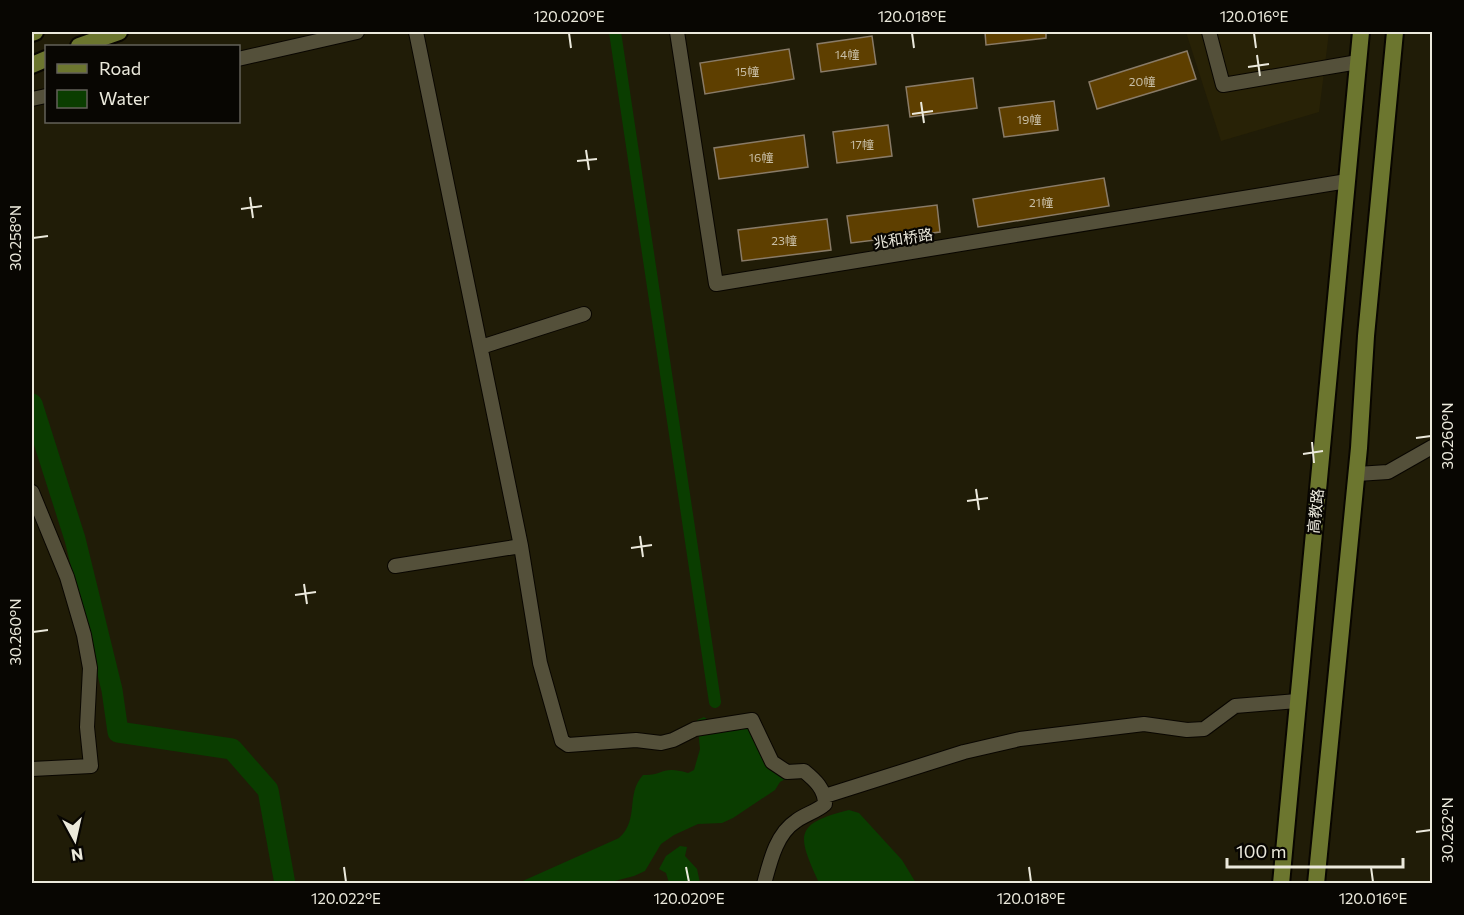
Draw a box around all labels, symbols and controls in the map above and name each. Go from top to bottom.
text: 120.020°E [533,7,605,25]
text: 120.018°E [878,7,946,25]
text: 120.016°E [1220,7,1288,25]
legend [45,45,240,123]
house number: 14幢 [835,47,859,61]
text: Road [99,57,141,79]
house number: 15幢 [735,64,759,78]
house number: 20幢 [1129,74,1155,88]
text: Water [99,87,150,109]
house number: 19幢 [1017,112,1041,126]
house number: 17幢 [850,137,874,151]
house number: 16幢 [749,150,773,164]
house number: 21幢 [1029,195,1053,209]
text: 30.258°N [6,205,24,271]
street label: 兆和桥路 [872,224,934,252]
house number: 23幢 [771,233,797,247]
text: 30.260°N [1438,402,1456,470]
street label: 高教路 [1304,488,1326,534]
text: 30.260°N [6,598,24,666]
text: 30.262°N [1438,797,1456,863]
north arrow [45,810,105,870]
scale bar [1227,831,1402,869]
text: 100 m [1236,840,1286,862]
text: N [70,845,84,866]
text: 120.022°E [311,889,381,907]
text: 120.020°E [653,889,725,907]
text: 120.018°E [997,889,1065,907]
text: 120.016°E [1339,889,1407,907]

